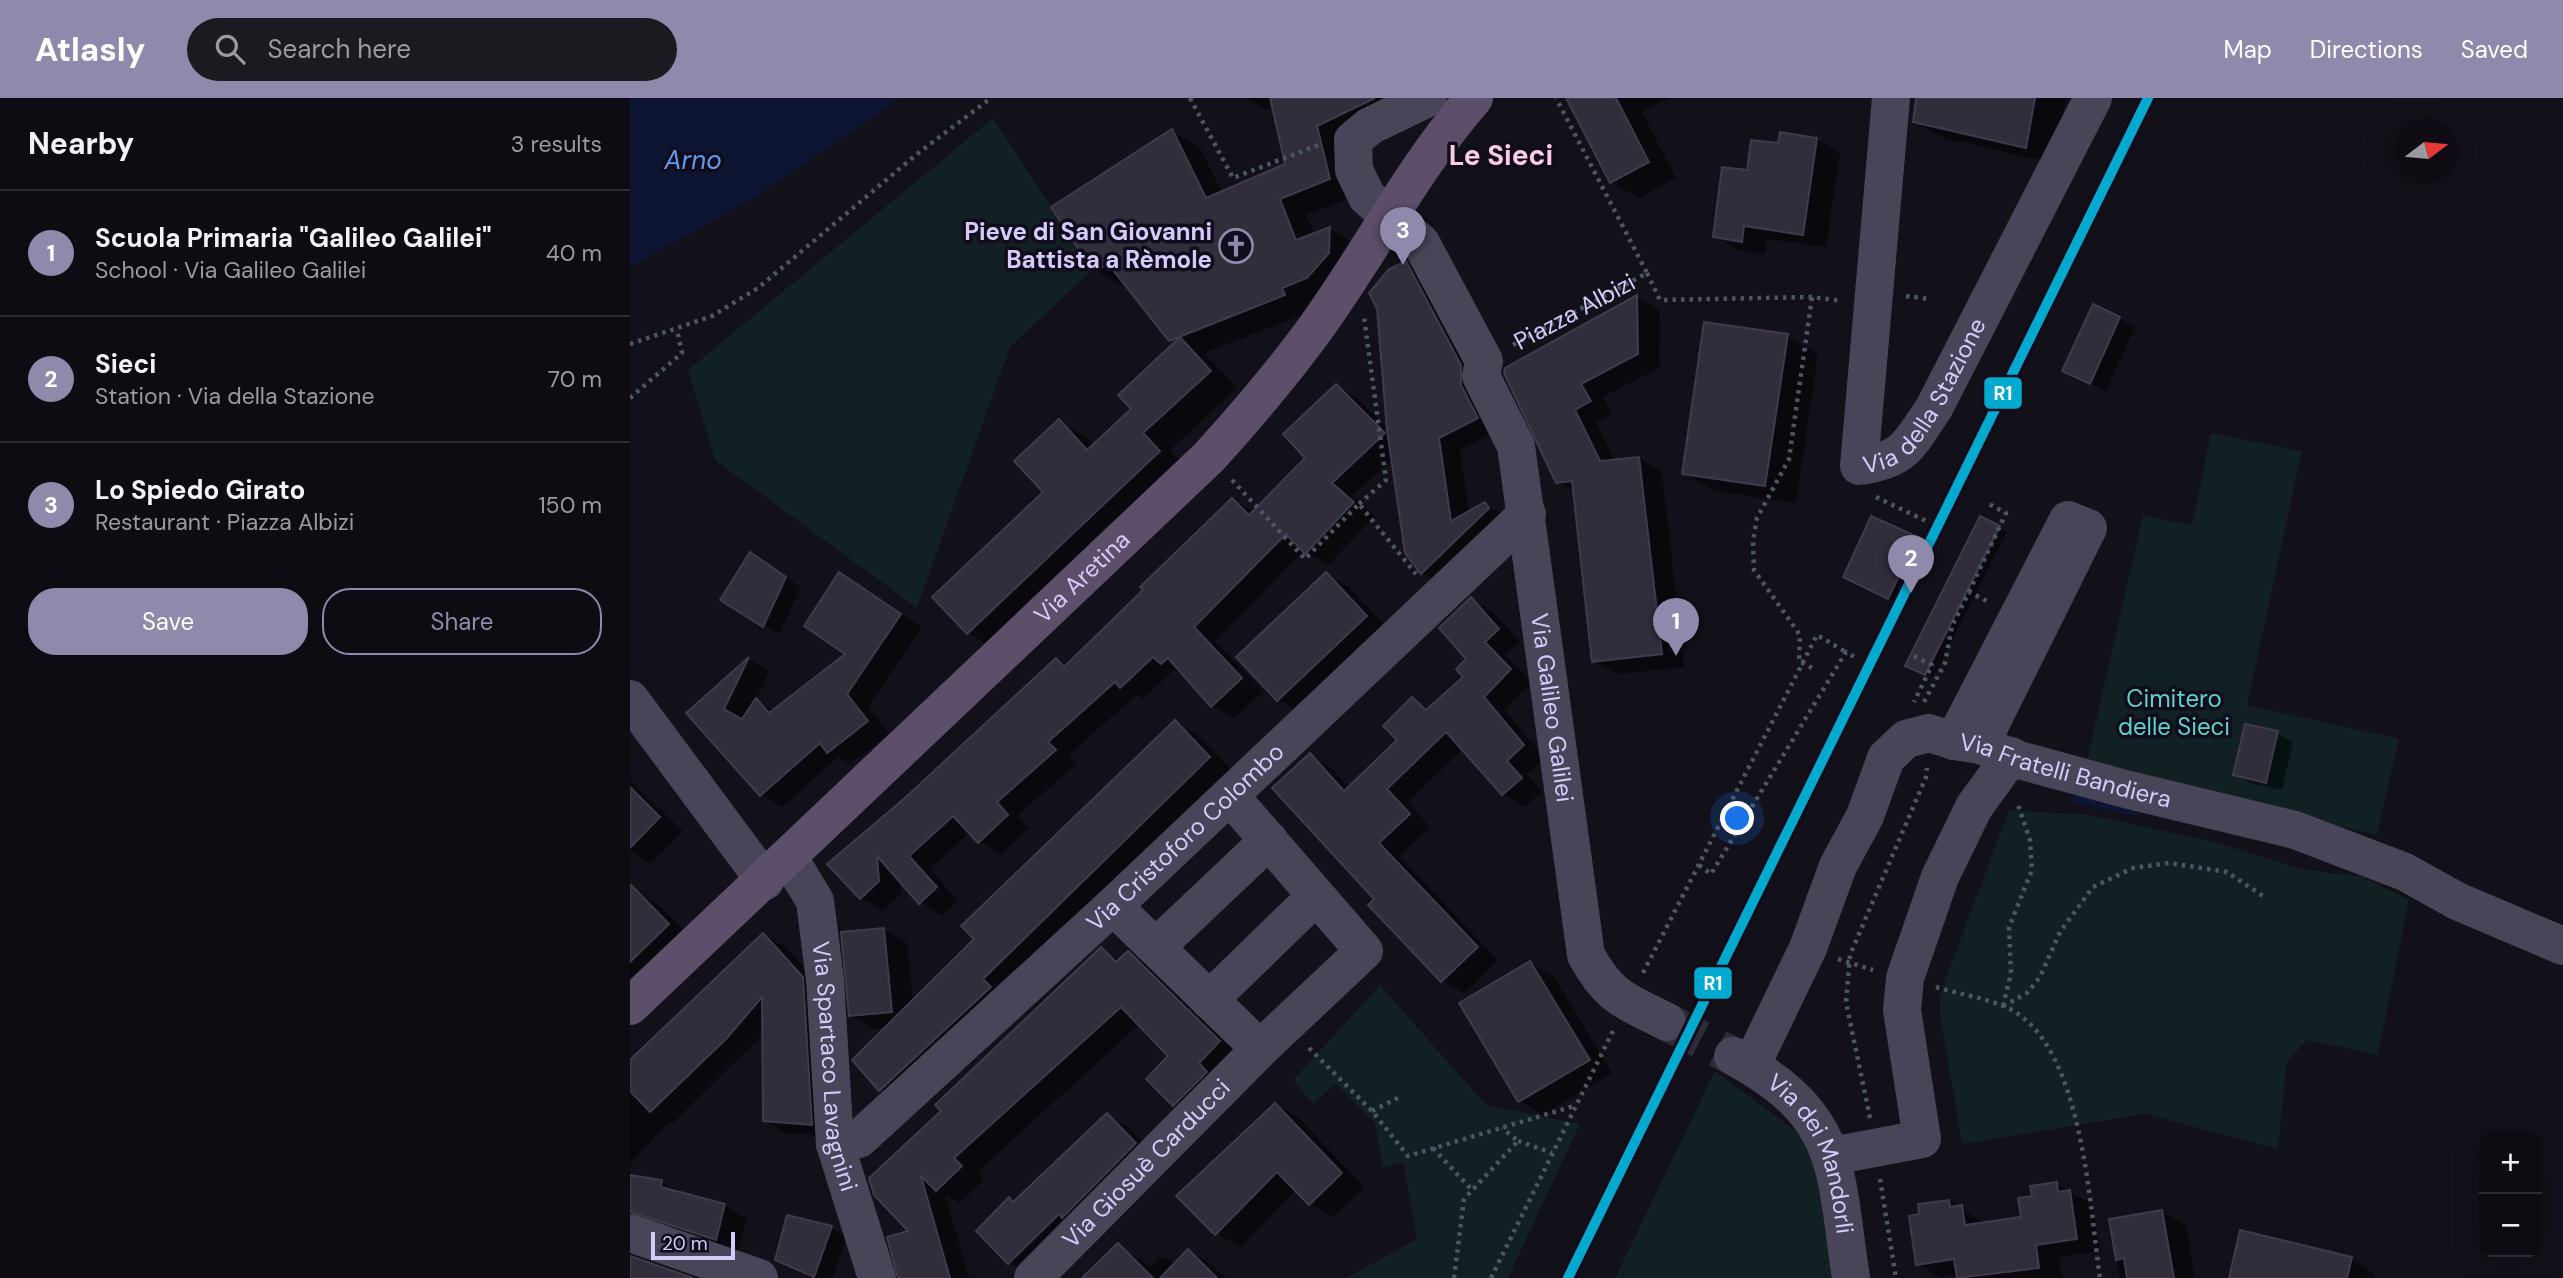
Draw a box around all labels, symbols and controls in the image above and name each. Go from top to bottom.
search box [187,18,677,81]
text: Atlasly [35,28,145,71]
icon: search [211,30,249,68]
text: Search here [267,32,411,66]
text: Map [2224,34,2272,65]
text: Directions [2310,34,2423,65]
text: Saved [2461,34,2528,65]
north arrow [2395,119,2458,182]
text: Nearby [28,124,134,163]
text: 3 results [511,129,602,159]
district label: Le Sieci [1449,137,1553,174]
water label: Arno [663,143,722,177]
pin: 3 [1380,207,1426,265]
place label: Pieve di San Giovanni Battista a Rèmole [964,216,1212,275]
text: Scuola Primaria "Galileo Galilei" [95,221,492,255]
church icon: Pieve di San Giovanni Battista a Rèmole [1217,227,1255,265]
text: 1 [47,238,55,268]
text: 40 m [546,238,602,268]
text: School · Via Galileo Galilei [95,255,366,285]
street label: Piazza Albizi [1508,266,1640,357]
street label: Via della Stazione [1860,312,1993,480]
text: Sieci [95,347,156,381]
text: 2 [44,364,58,394]
text: 70 m [548,364,602,394]
line badge: R1 [1983,376,2023,410]
text: Station · Via della Stazione [95,381,374,411]
text: R1 [1994,381,2012,406]
text: Lo Spiedo Girato [95,473,305,507]
text: 3 [44,490,58,520]
text: 150 m [538,490,602,520]
text: Restaurant · Piazza Albizi [95,507,354,537]
street label: Via Aretina [1027,524,1136,630]
pin: 2 [1888,535,1934,593]
button: Save [28,588,308,655]
button: Share [322,588,602,655]
pin: 1 [1653,598,1699,656]
street label: Via Galileo Galilei [1524,611,1581,804]
park label: Cimitero delle Sieci [2118,683,2230,742]
street label: Via Fratelli Bandiera [1958,726,2175,815]
street label: Via Cristoforo Colombo [1080,736,1290,938]
your location [1720,801,1754,835]
street label: Via Spartaco Lavagnini [805,939,865,1195]
line badge: R1 [1693,966,1733,1000]
text: R1 [1704,971,1722,996]
street label: Via dei Mandorli [1761,1066,1861,1236]
street label: Via Giosuè Carducci [1055,1072,1237,1255]
map controls [2479,1131,2542,1257]
button: + [2479,1131,2542,1194]
button: − [2479,1194,2542,1257]
scale bar [651,1229,735,1261]
text: 20 m [662,1231,708,1256]

